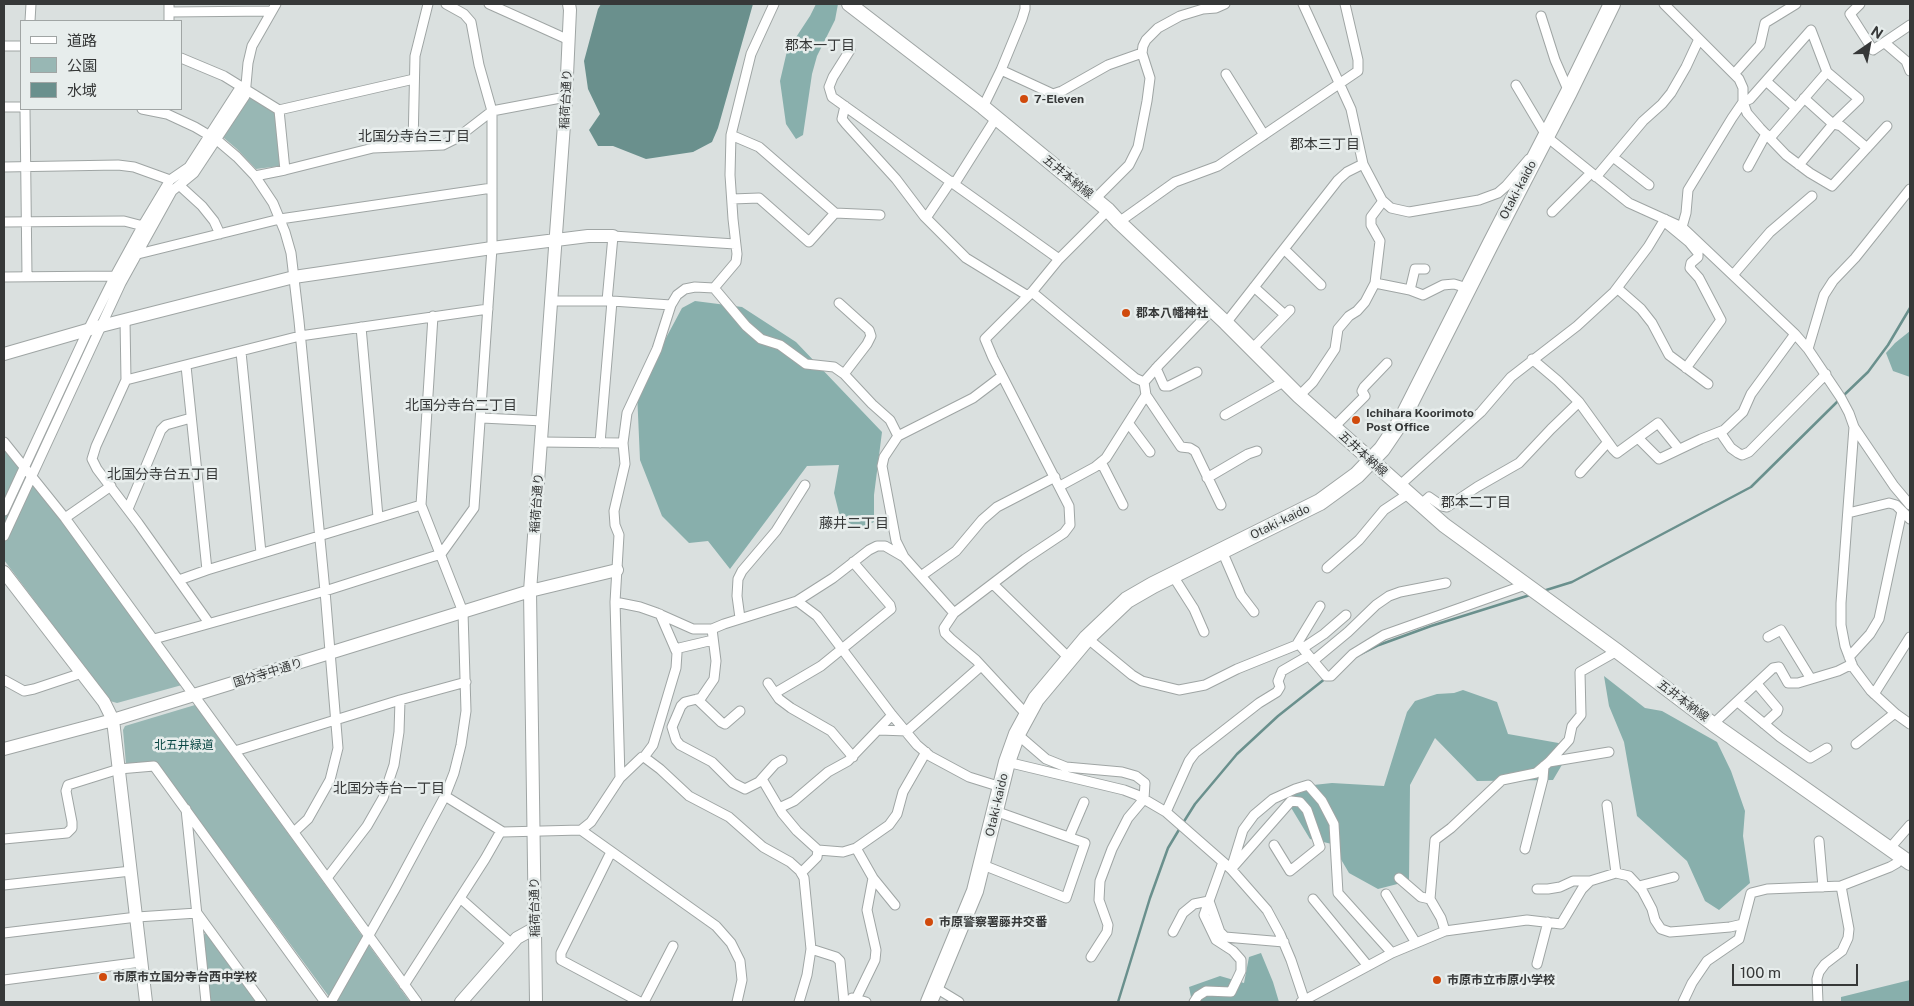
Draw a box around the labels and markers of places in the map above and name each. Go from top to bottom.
place label: 7-Eleven [1034,92,1084,106]
marker: 7-Eleven [1018,93,1030,105]
place label: 郡本八幡神社 [1136,306,1208,320]
marker: 郡本八幡神社 [1120,307,1132,319]
place label: Ichihara Koorimoto Post Office [1366,406,1474,434]
marker: Ichihara Koorimoto Post Office [1350,414,1362,426]
place label: 市原警察署藤井交番 [939,915,1047,929]
marker: 市原警察署藤井交番 [923,916,935,928]
place label: 市原市立国分寺台西中学校 [113,970,257,984]
marker: 市原市立国分寺台西中学校 [97,971,109,983]
place label: 市原市立市原小学校 [1447,973,1555,987]
marker: 市原市立市原小学校 [1431,974,1443,986]

